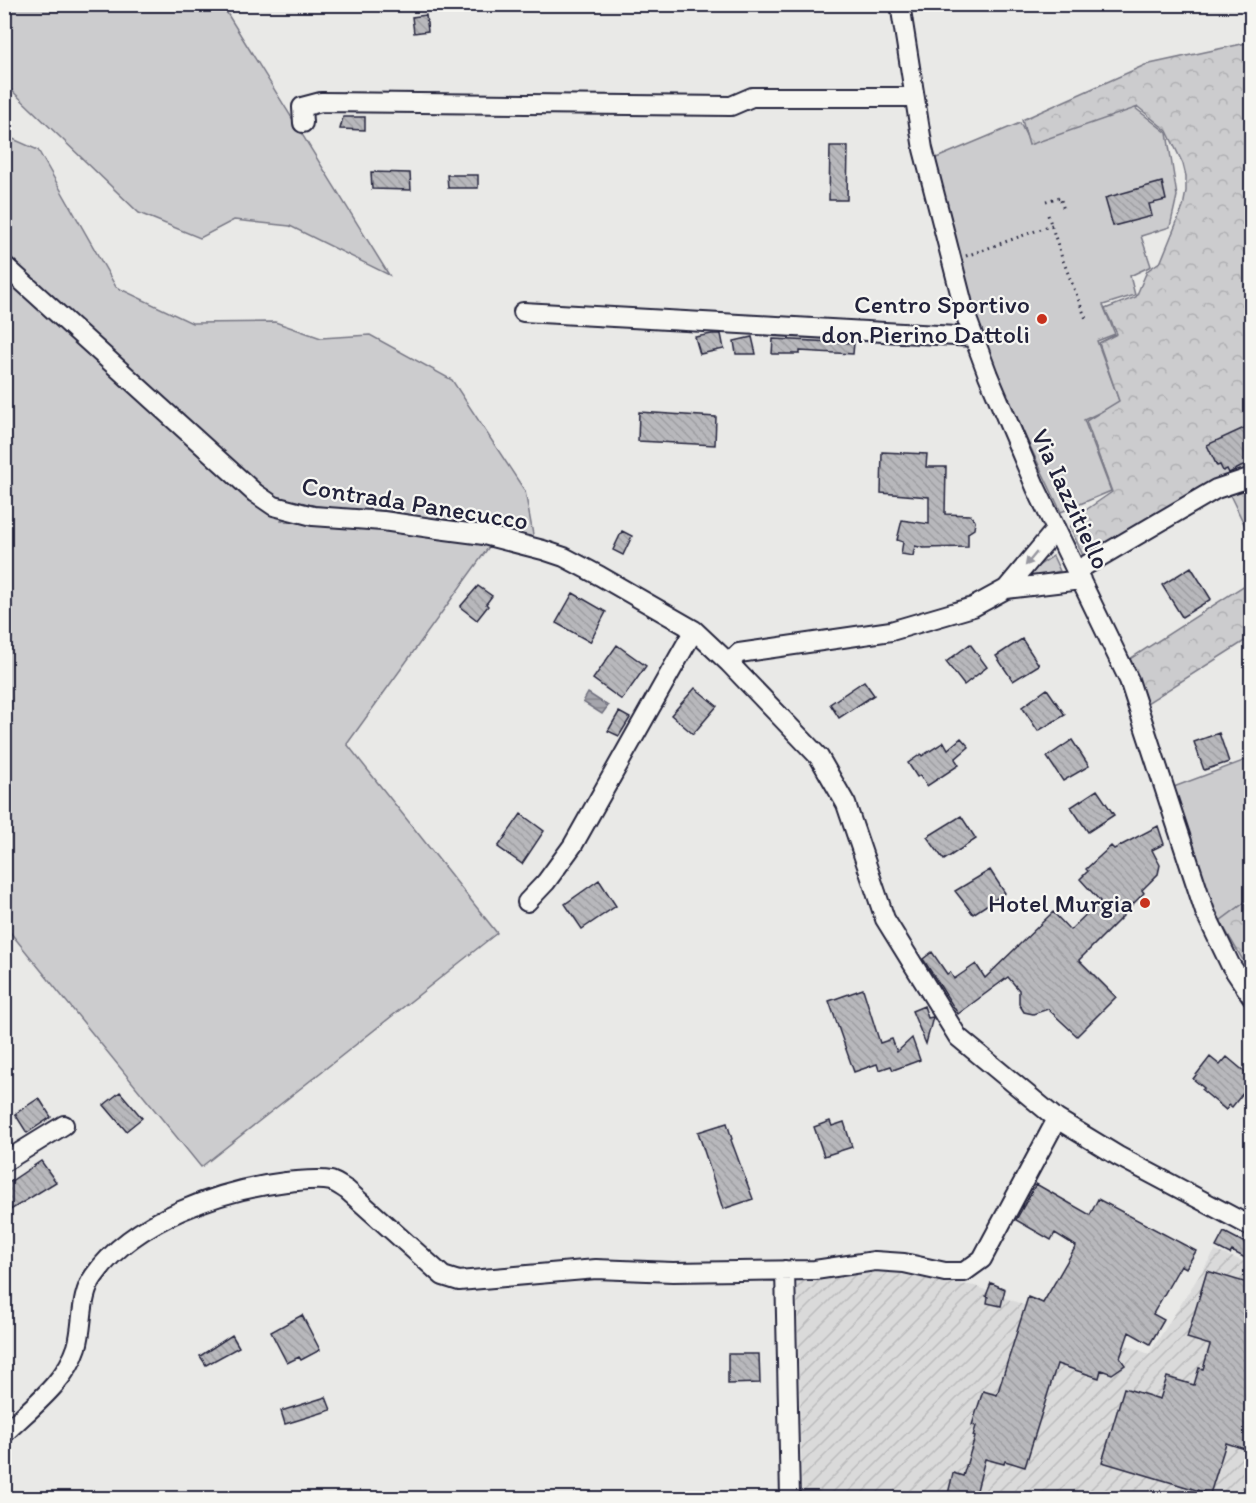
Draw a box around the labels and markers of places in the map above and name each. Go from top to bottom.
place label: Centro Sportivo don Pierino Dattoli [821,288,1030,350]
marker: Centro Sportivo don Pierino Dattoli [1035,312,1049,326]
place label: Hotel Murgia [988,887,1133,919]
marker: Hotel Murgia [1138,896,1152,910]

